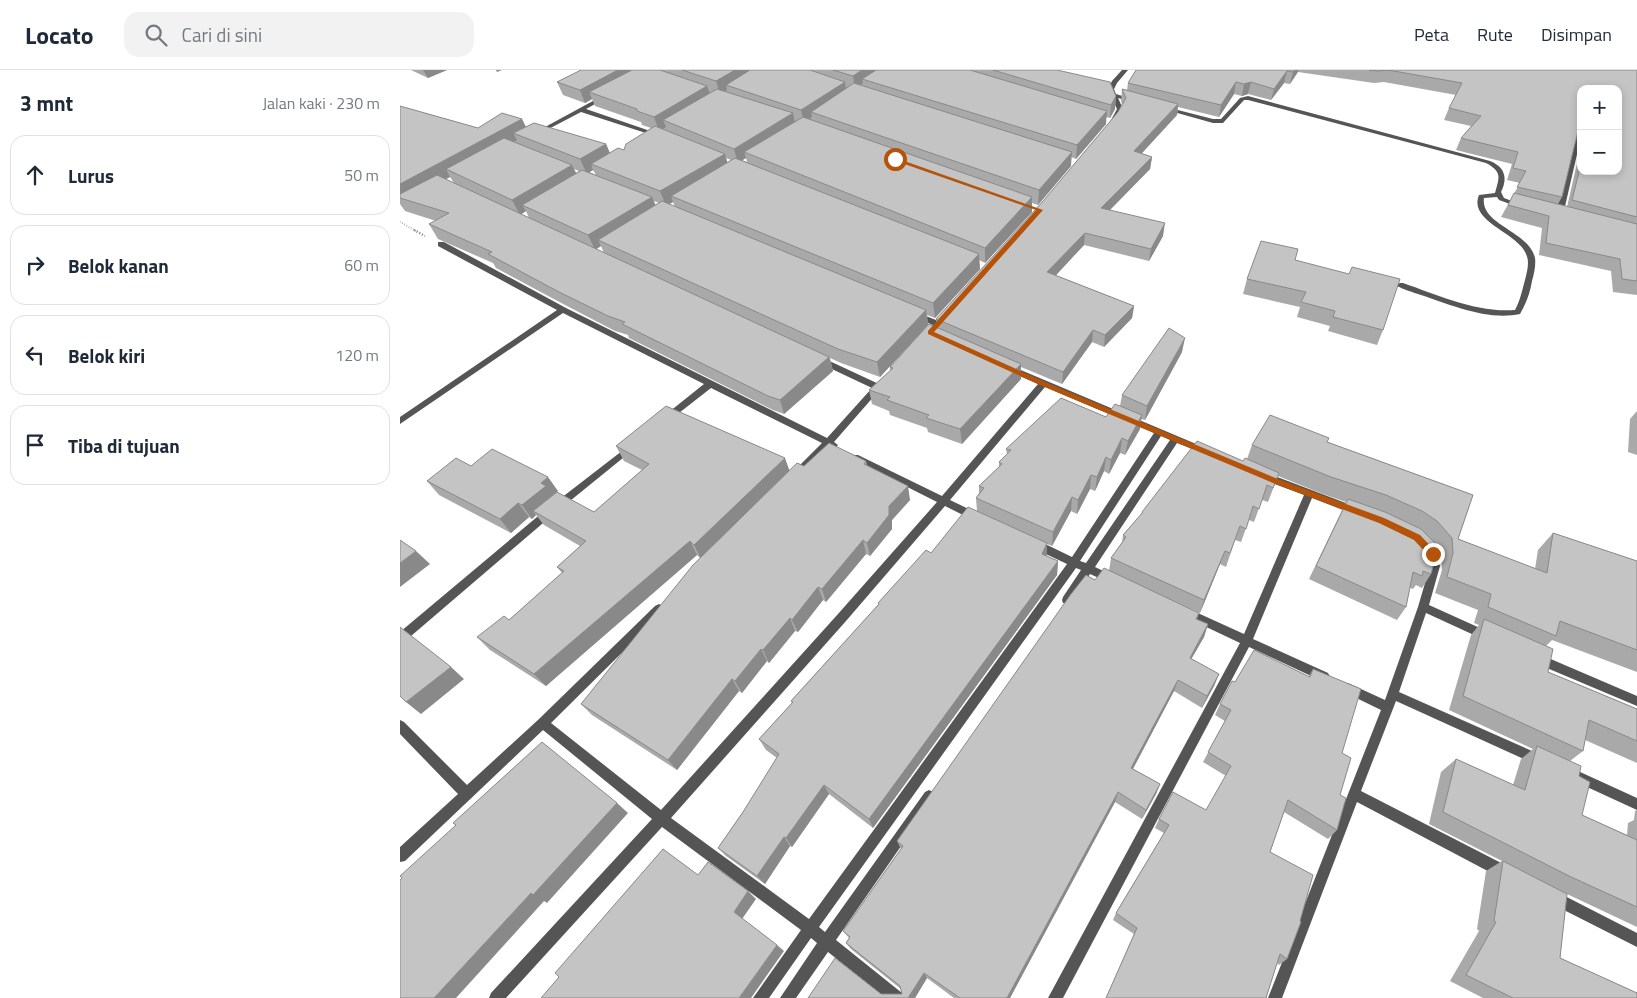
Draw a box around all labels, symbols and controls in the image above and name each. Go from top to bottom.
search box [124,12,474,57]
text: Locato [25,17,94,53]
text: Cari di sini [182,20,262,49]
icon: search [142,21,170,49]
text: Peta [1414,21,1449,48]
text: Rute [1477,21,1513,48]
text: Disimpan [1541,21,1612,48]
map controls [1577,85,1622,175]
button: + [1577,85,1622,130]
text: 3 mnt [20,87,73,119]
text: Jalan kaki · 230 m [262,91,380,115]
button: − [1577,130,1622,175]
route start [884,148,907,171]
icon: ahead [21,161,49,189]
text: Lurus [68,161,114,190]
text: 50 m [344,163,379,187]
icon: right [21,251,49,279]
text: Belok kanan [68,251,169,280]
text: 60 m [344,253,379,277]
icon: left [21,341,49,369]
text: Belok kiri [68,341,145,370]
text: 120 m [335,343,379,367]
icon: arrive [21,431,49,459]
text: Tiba di tujuan [68,431,180,460]
route end [1422,543,1445,566]

